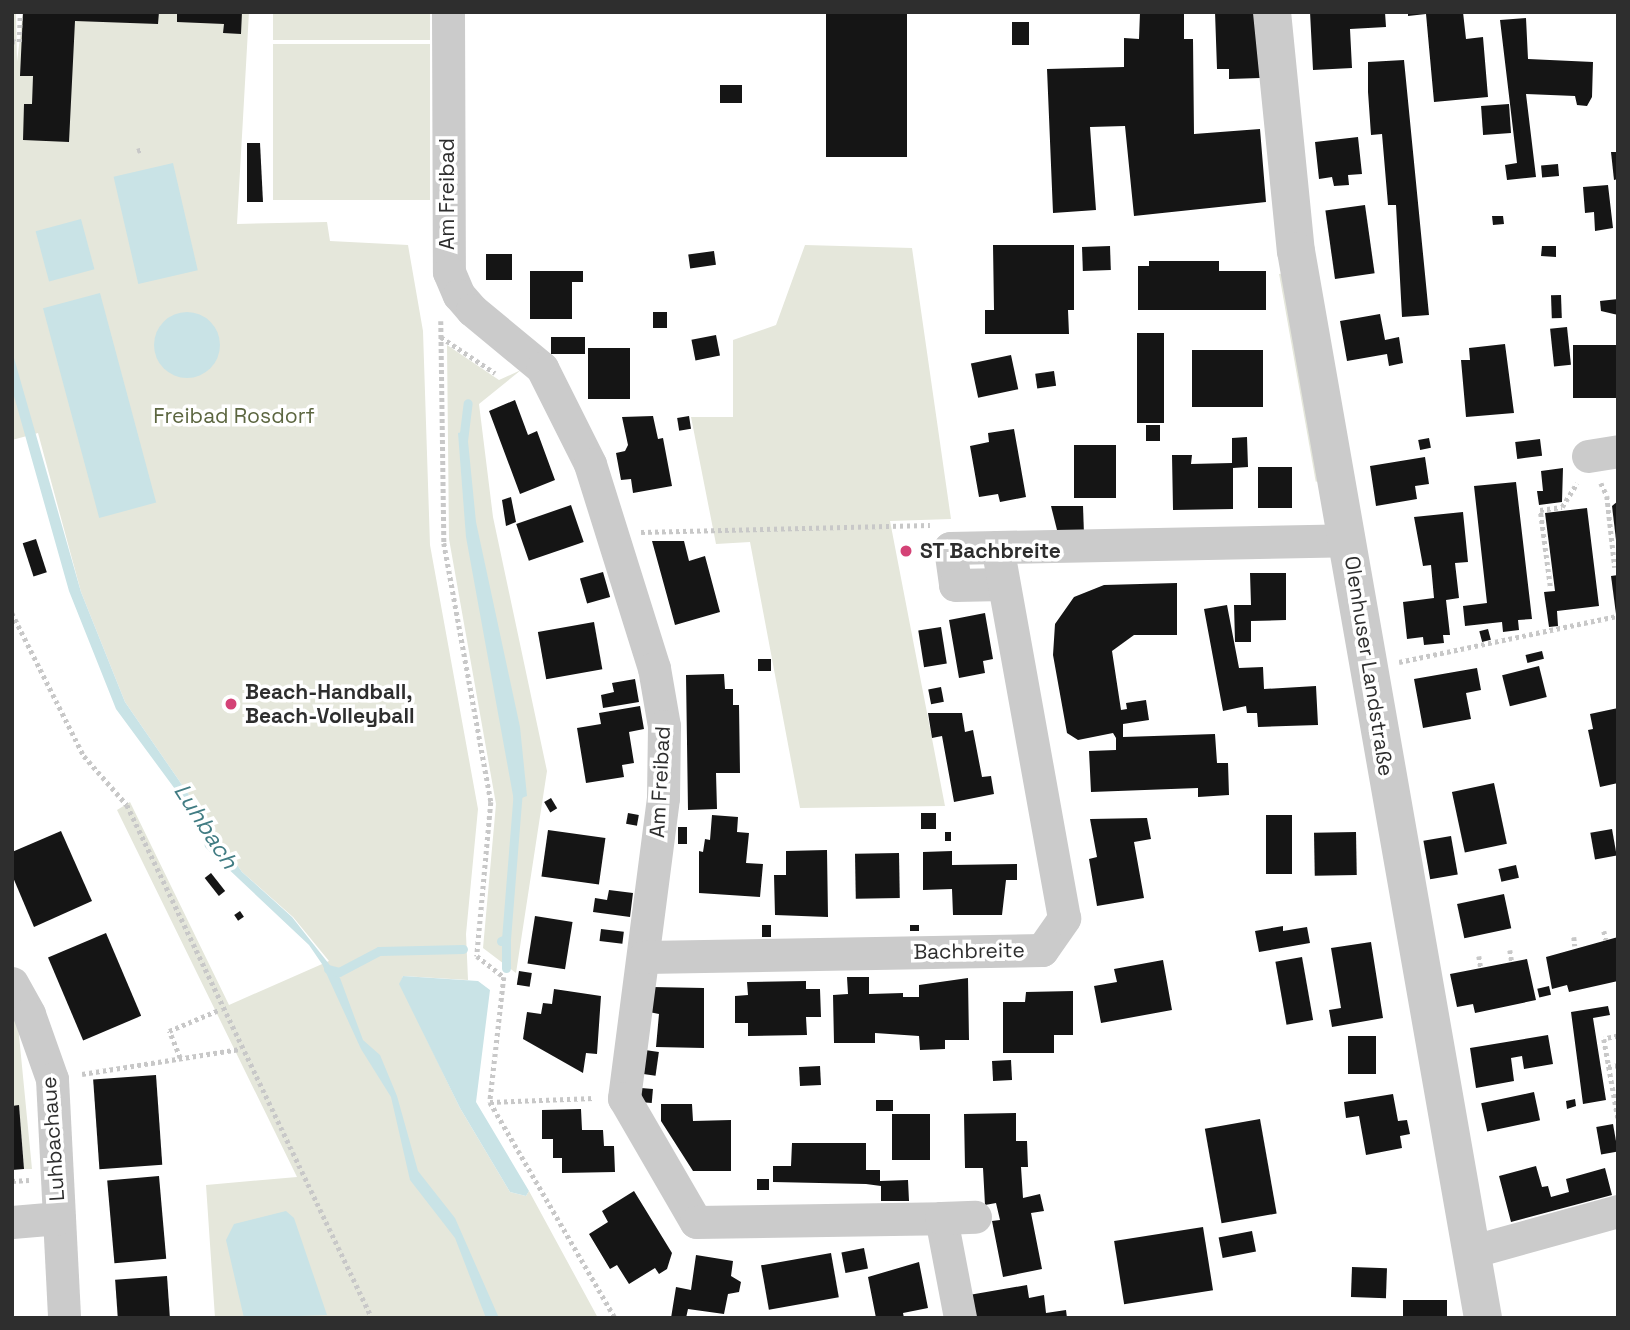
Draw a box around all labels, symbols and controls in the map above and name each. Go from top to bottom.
street label: Am Freibad [434,138,460,250]
park label: Freibad Rosdorf [153,403,315,429]
place label: ST Bachbreite [920,538,1061,564]
marker: ST Bachbreite [898,543,914,559]
street label: Olenhuser Landstraße [1339,554,1399,778]
place label: Beach-Handball, Beach-Volleyball [245,679,415,729]
marker: Beach-Handball, Beach-Volleyball [223,696,239,712]
street label: Am Freibad [644,725,676,839]
water label: Luhbach [168,778,244,874]
street label: Bachbreite [913,937,1025,965]
street label: Luhbachaue [36,1076,70,1202]

